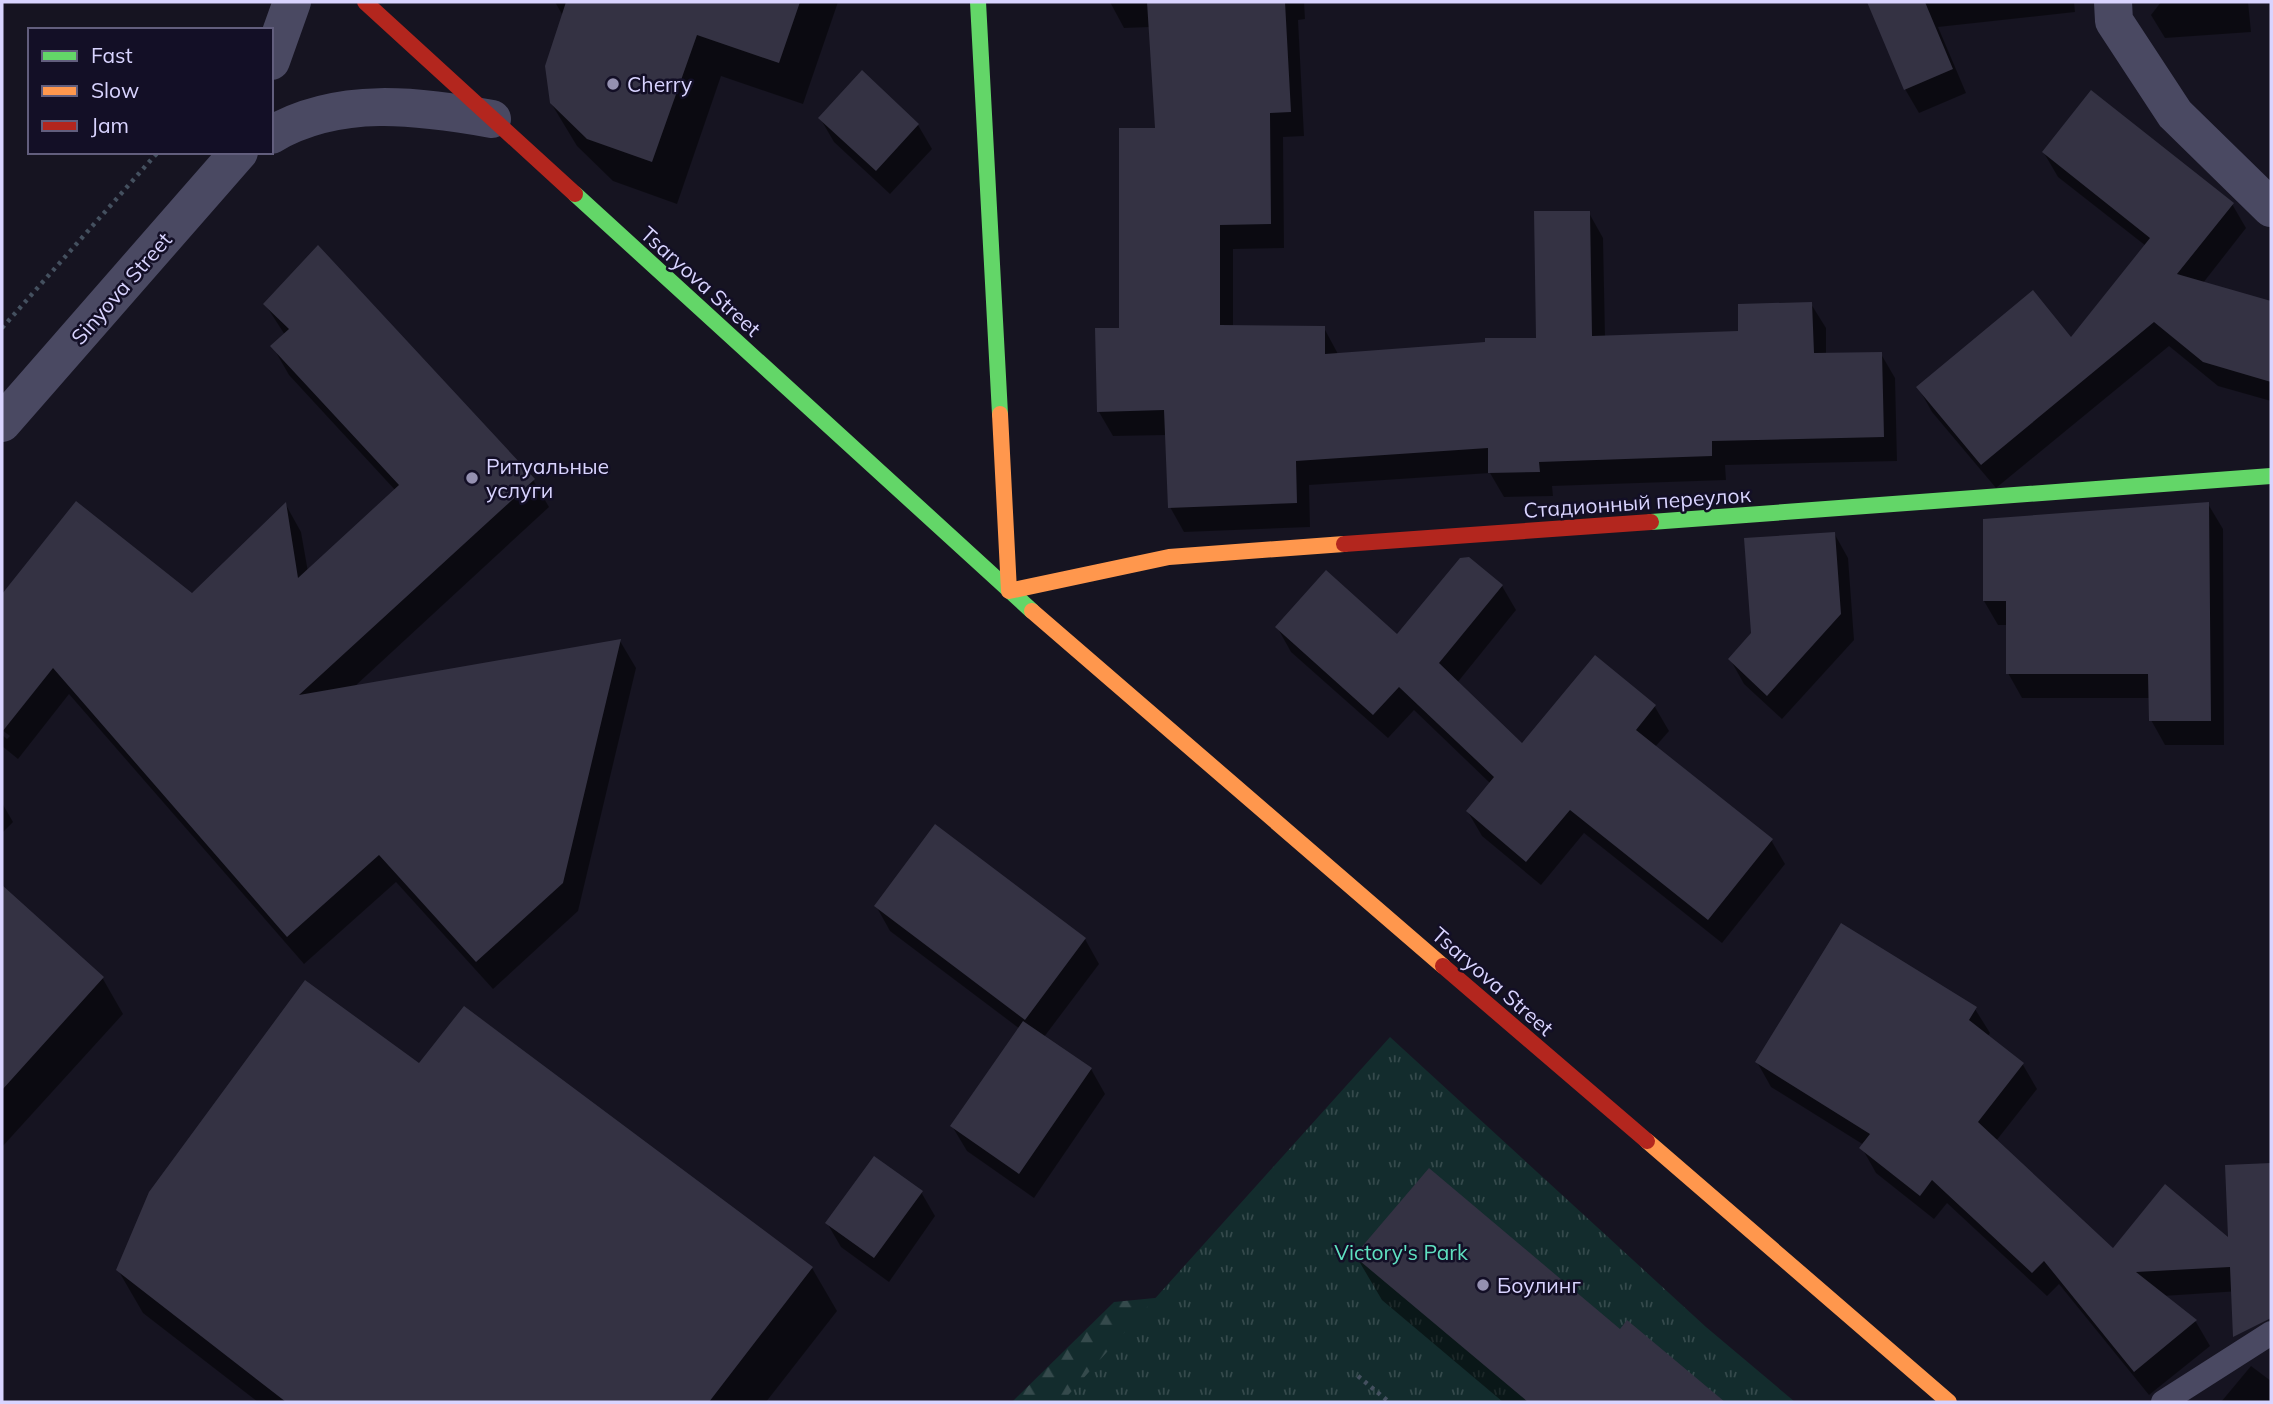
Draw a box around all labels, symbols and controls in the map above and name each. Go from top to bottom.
legend [28,28,273,154]
text: Fast [91,42,133,68]
place label: Cherry [627,71,692,97]
marker: Cherry [605,76,621,92]
text: Slow [91,77,139,103]
text: Jam [91,112,129,138]
street label: Tsaryova Street [636,220,766,342]
street label: Sinyova Street [65,227,177,349]
place label: Ритуальные услуги [486,453,609,503]
marker: Ритуальные услуги [464,470,480,486]
street label: Стадионный переулок [1522,481,1752,523]
street label: Tsaryova Street [1427,921,1559,1041]
park label: Victory's Park [1334,1239,1468,1265]
place label: Боулинг [1497,1272,1581,1298]
marker: Боулинг [1475,1277,1491,1293]

